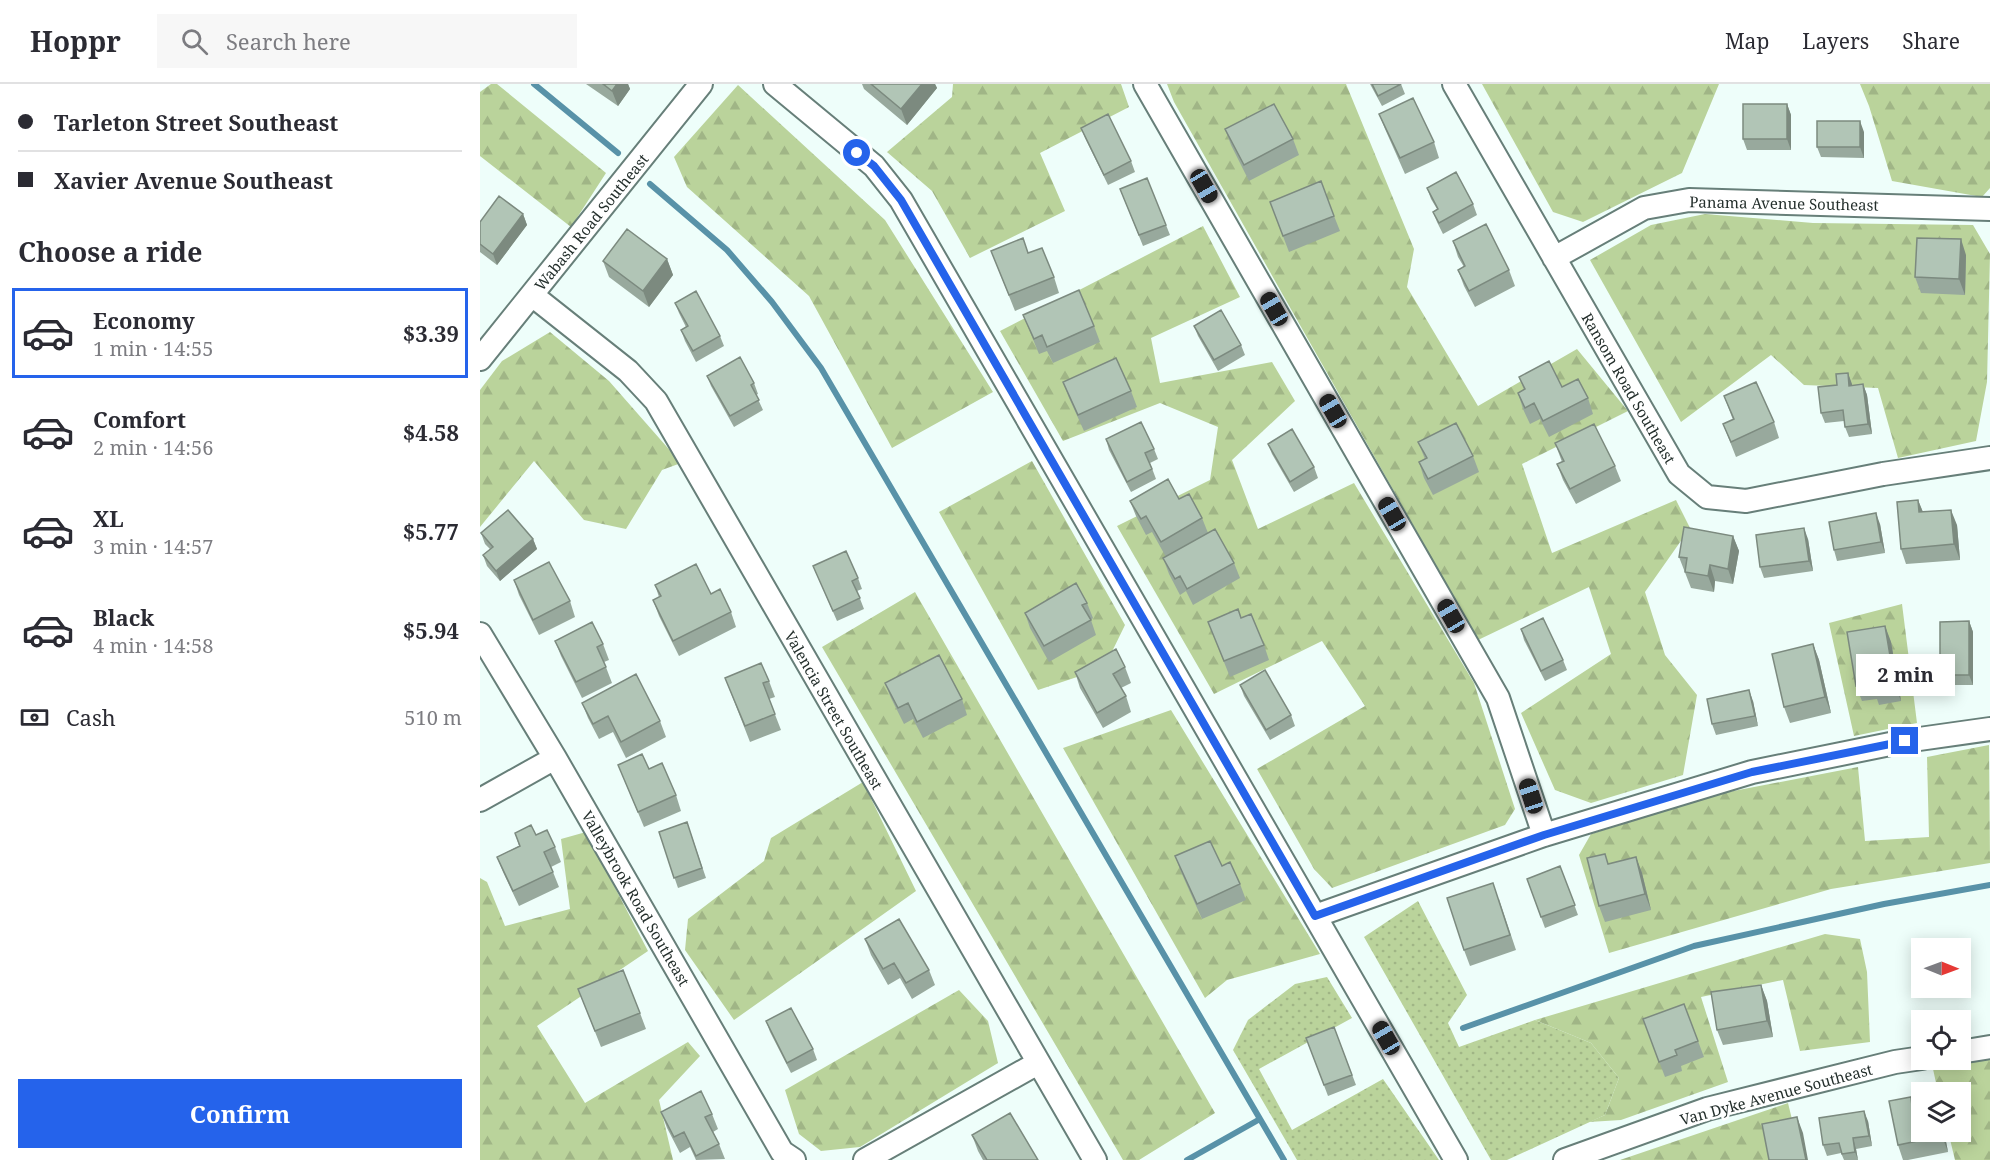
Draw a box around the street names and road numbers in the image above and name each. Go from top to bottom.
street label: Wabash Road Southeast [530,149,652,295]
street label: Panama Avenue Southeast [1689,191,1879,215]
street label: Ransom Road Southeast [1578,309,1680,467]
street label: Valencia Street Southeast [780,627,888,793]
street label: Valleybrook Road Southeast [577,807,695,989]
street label: Van Dyke Avenue Southeast [1678,1059,1874,1129]

